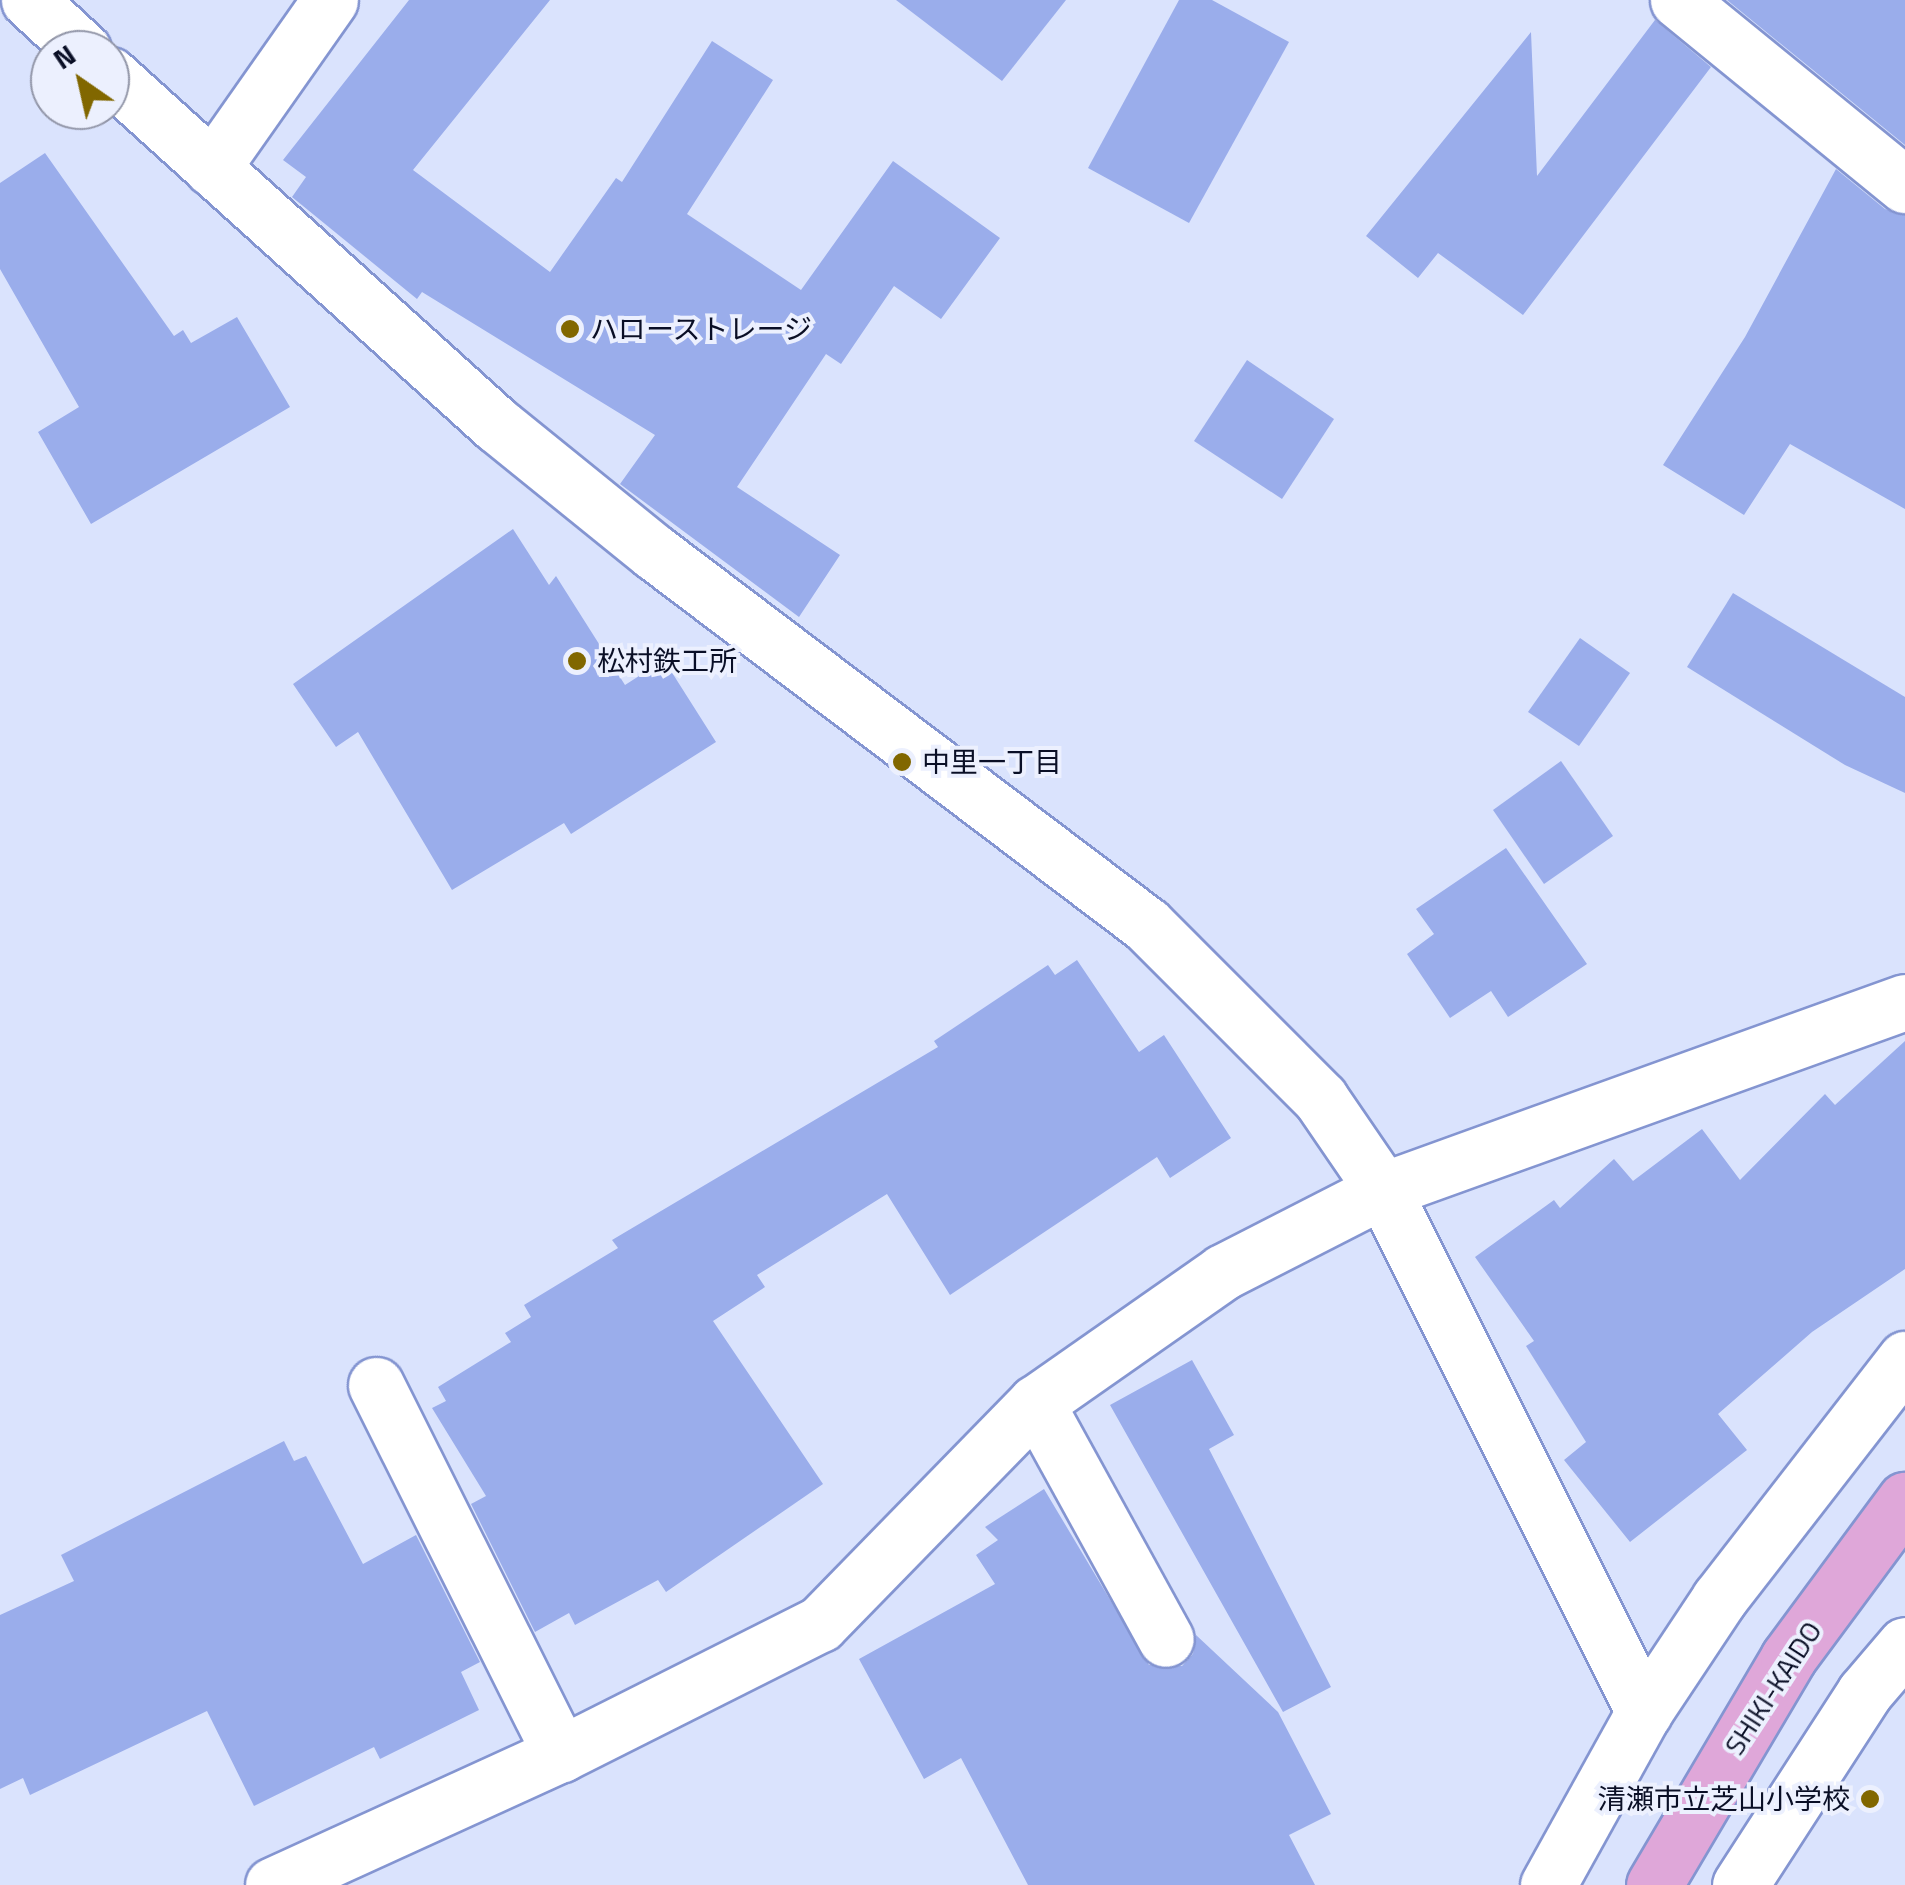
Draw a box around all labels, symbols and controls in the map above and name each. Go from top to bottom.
north arrow [30,30,130,130]
text: N [44,33,84,80]
place label: ハローストレージ [590,312,814,346]
marker: ハローストレージ [559,318,581,340]
place label: 松村鉄工所 [597,644,737,678]
marker: 松村鉄工所 [566,650,588,672]
place label: 中里一丁目 [922,745,1062,779]
marker: 中里一丁目 [891,751,913,773]
street label: SHIKI-KAIDO [1717,1615,1829,1761]
place label: 清瀬市立芝山小学校 [1598,1782,1850,1816]
marker: 清瀬市立芝山小学校 [1859,1788,1881,1810]

